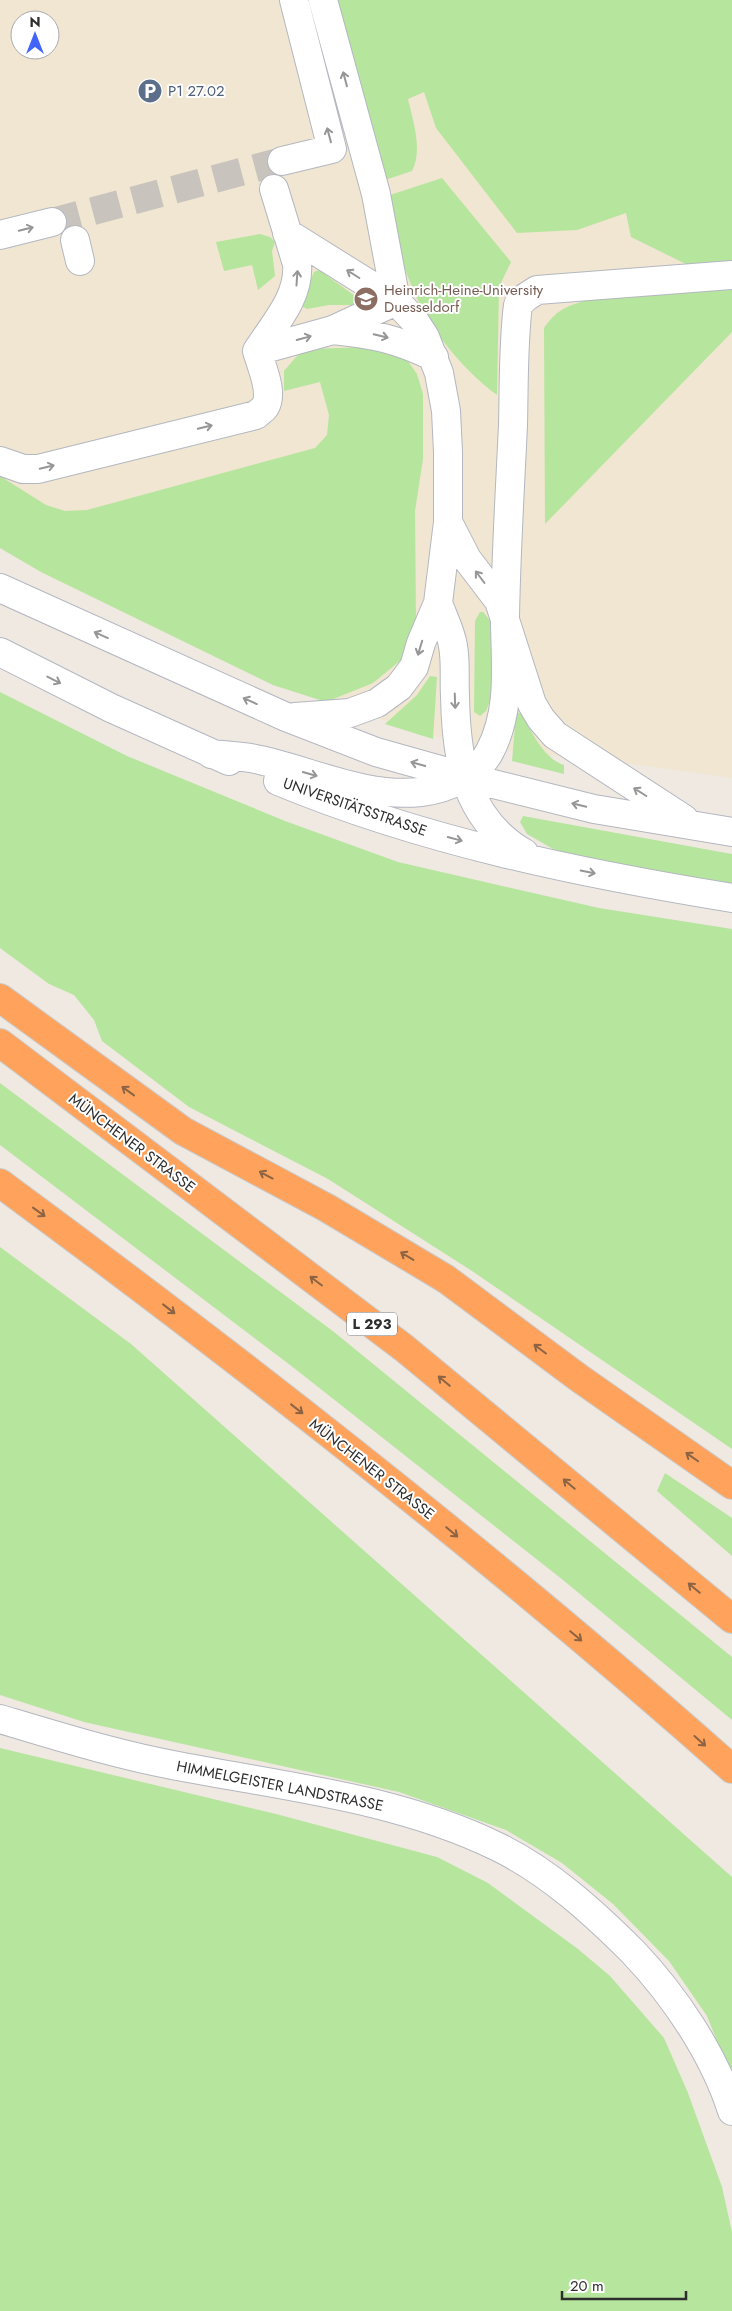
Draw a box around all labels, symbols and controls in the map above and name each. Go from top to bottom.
north arrow [10,10,60,60]
text: N [29,12,41,32]
one-way arrow [339,71,349,87]
parking icon: P1 27.02 [137,78,163,104]
place label: P1 27.02 [168,80,224,102]
one-way arrow [324,127,333,143]
one-way arrow [18,224,34,233]
one-way arrow [347,269,361,279]
one-way arrow [292,271,301,287]
place label: Heinrich-Heine-University Duesseldorf [384,279,544,318]
school or university icon: Heinrich-Heine-University Duesseldorf [353,286,379,312]
one-way arrow [373,332,389,341]
one-way arrow [295,333,311,342]
one-way arrow [196,422,212,431]
one-way arrow [38,461,54,471]
one-way arrow [475,571,486,584]
one-way arrow [94,629,109,639]
one-way arrow [414,640,424,656]
one-way arrow [46,676,61,685]
one-way arrow [450,693,460,709]
one-way arrow [243,696,258,705]
one-way arrow [410,758,426,768]
one-way arrow [302,770,318,780]
street label: UNIVERSITÄTSSTRASSE [280,772,430,842]
one-way arrow [633,786,647,797]
one-way arrow [572,800,588,809]
one-way arrow [447,835,463,845]
one-way arrow [579,868,595,877]
one-way arrow [121,1086,135,1096]
street label: MÜNCHENER STRASSE [64,1088,200,1198]
one-way arrow [259,1170,274,1180]
one-way arrow [32,1207,46,1217]
one-way arrow [400,1250,414,1260]
one-way arrow [309,1276,323,1286]
one-way arrow [162,1304,175,1315]
road number: L 293 [347,1312,397,1336]
one-way arrow [533,1344,547,1354]
one-way arrow [438,1376,451,1387]
one-way arrow [290,1404,303,1415]
street label: MÜNCHENER STRASSE [305,1413,439,1525]
one-way arrow [685,1452,699,1462]
one-way arrow [563,1479,576,1490]
one-way arrow [445,1526,458,1538]
one-way arrow [688,1582,701,1593]
one-way arrow [570,1631,583,1642]
one-way arrow [694,1736,707,1747]
street label: HIMMELGEISTER LANDSTRASSE [175,1755,385,1817]
scale bar [562,2268,686,2300]
text: 20 m [570,2275,604,2297]

